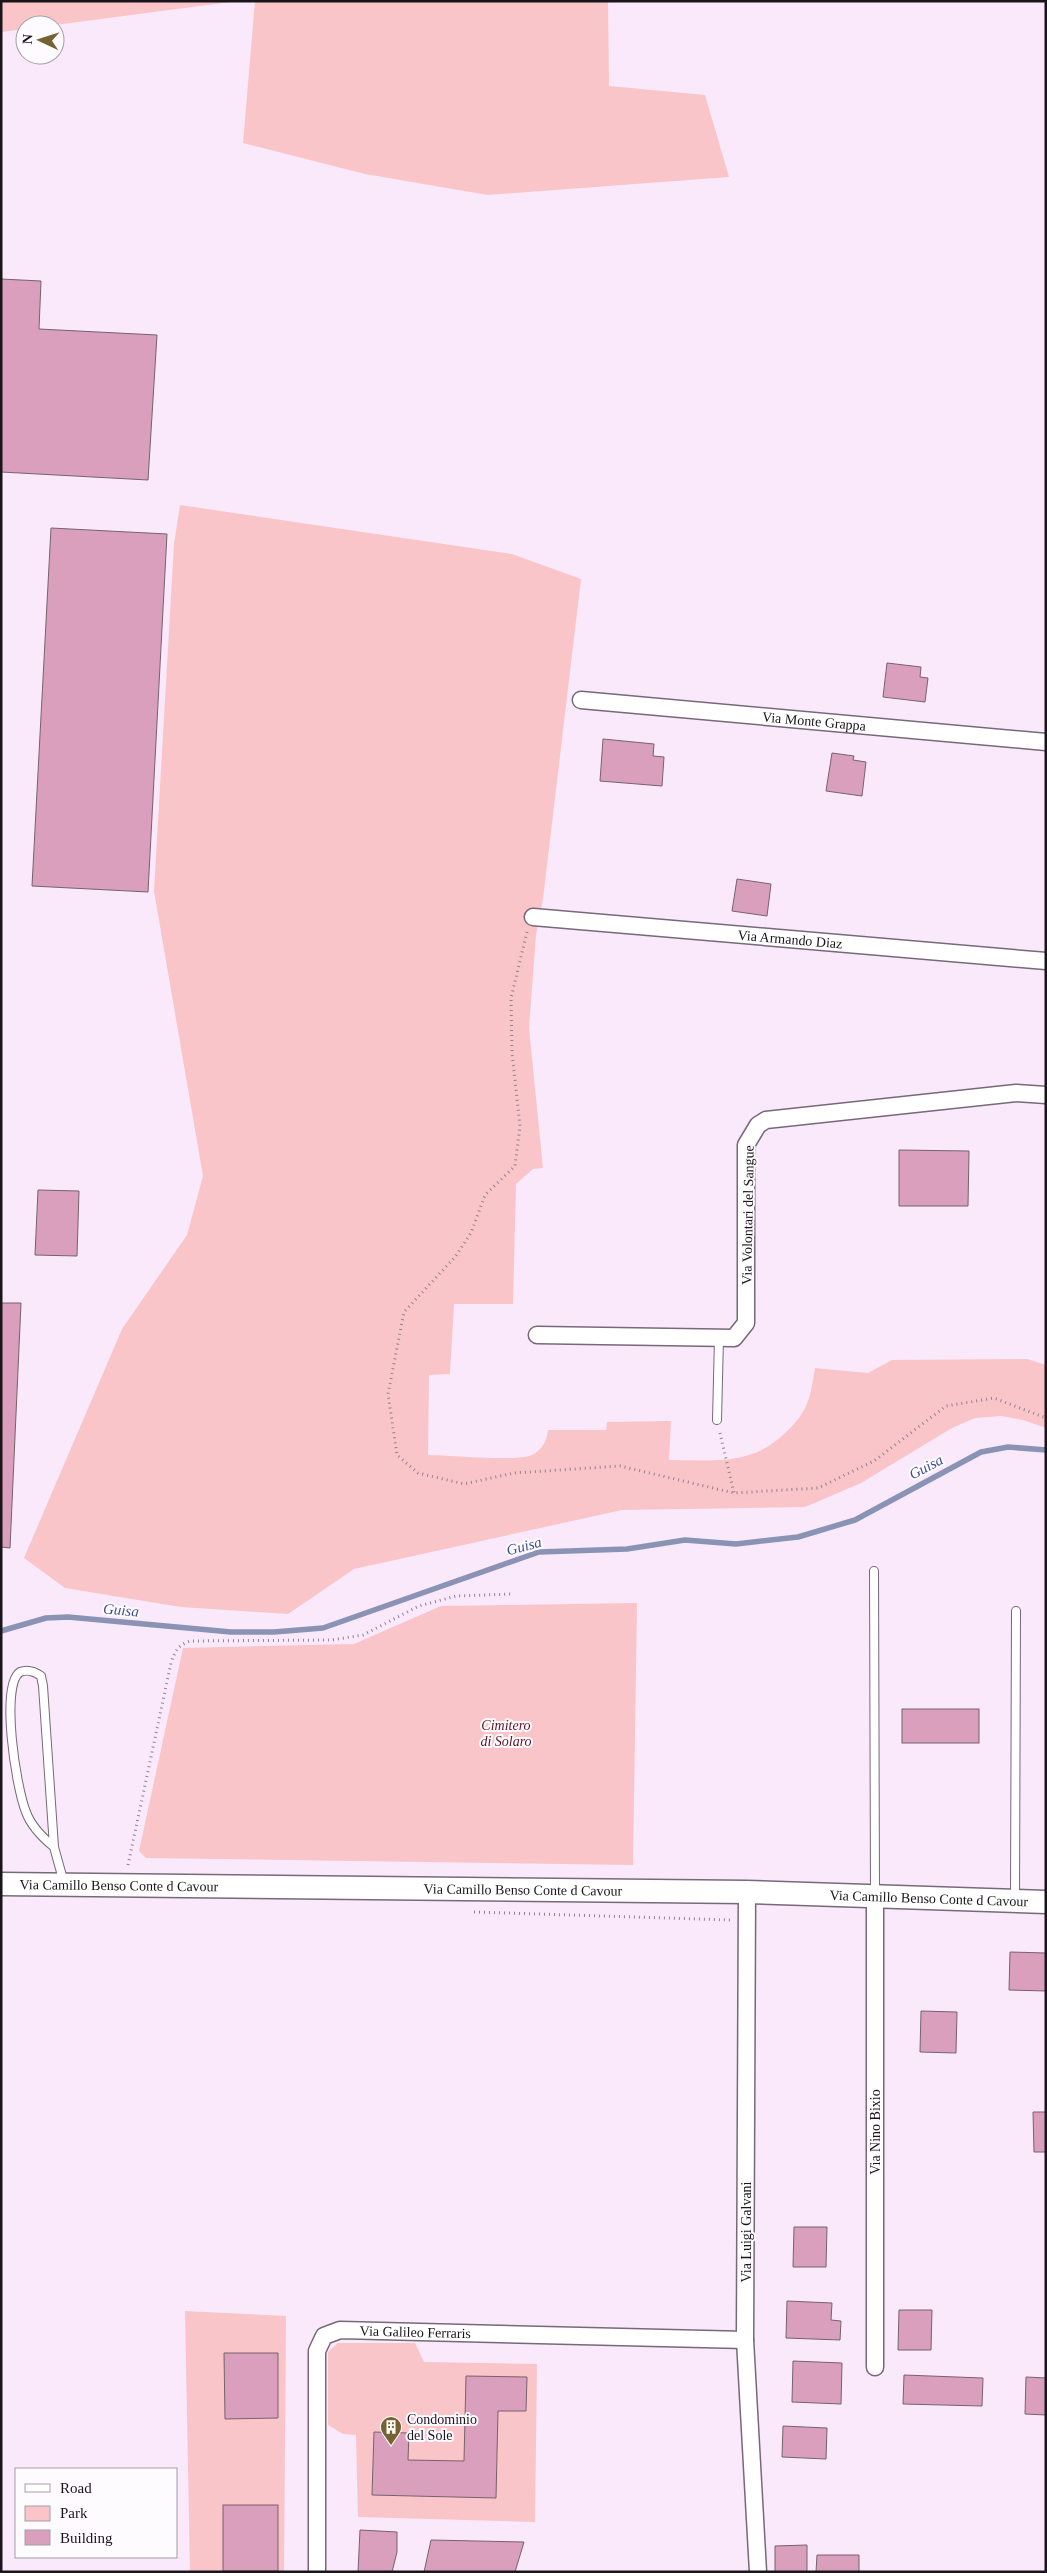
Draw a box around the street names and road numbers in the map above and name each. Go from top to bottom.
street label: Via Monte Grappa [761,709,867,733]
street label: Via Armando Diaz [737,927,843,951]
street label: Via Volontari del Sangue [739,1145,757,1285]
street label: Via Camillo Benso Conte d Cavour [20,1877,219,1894]
street label: Via Camillo Benso Conte d Cavour [424,1881,623,1898]
street label: Via Camillo Benso Conte d Cavour [829,1887,1029,1909]
street label: Via Nino Bixio [868,2089,883,2175]
street label: Via Luigi Galvani [739,2181,754,2283]
street label: Via Galileo Ferraris [360,2323,471,2341]

